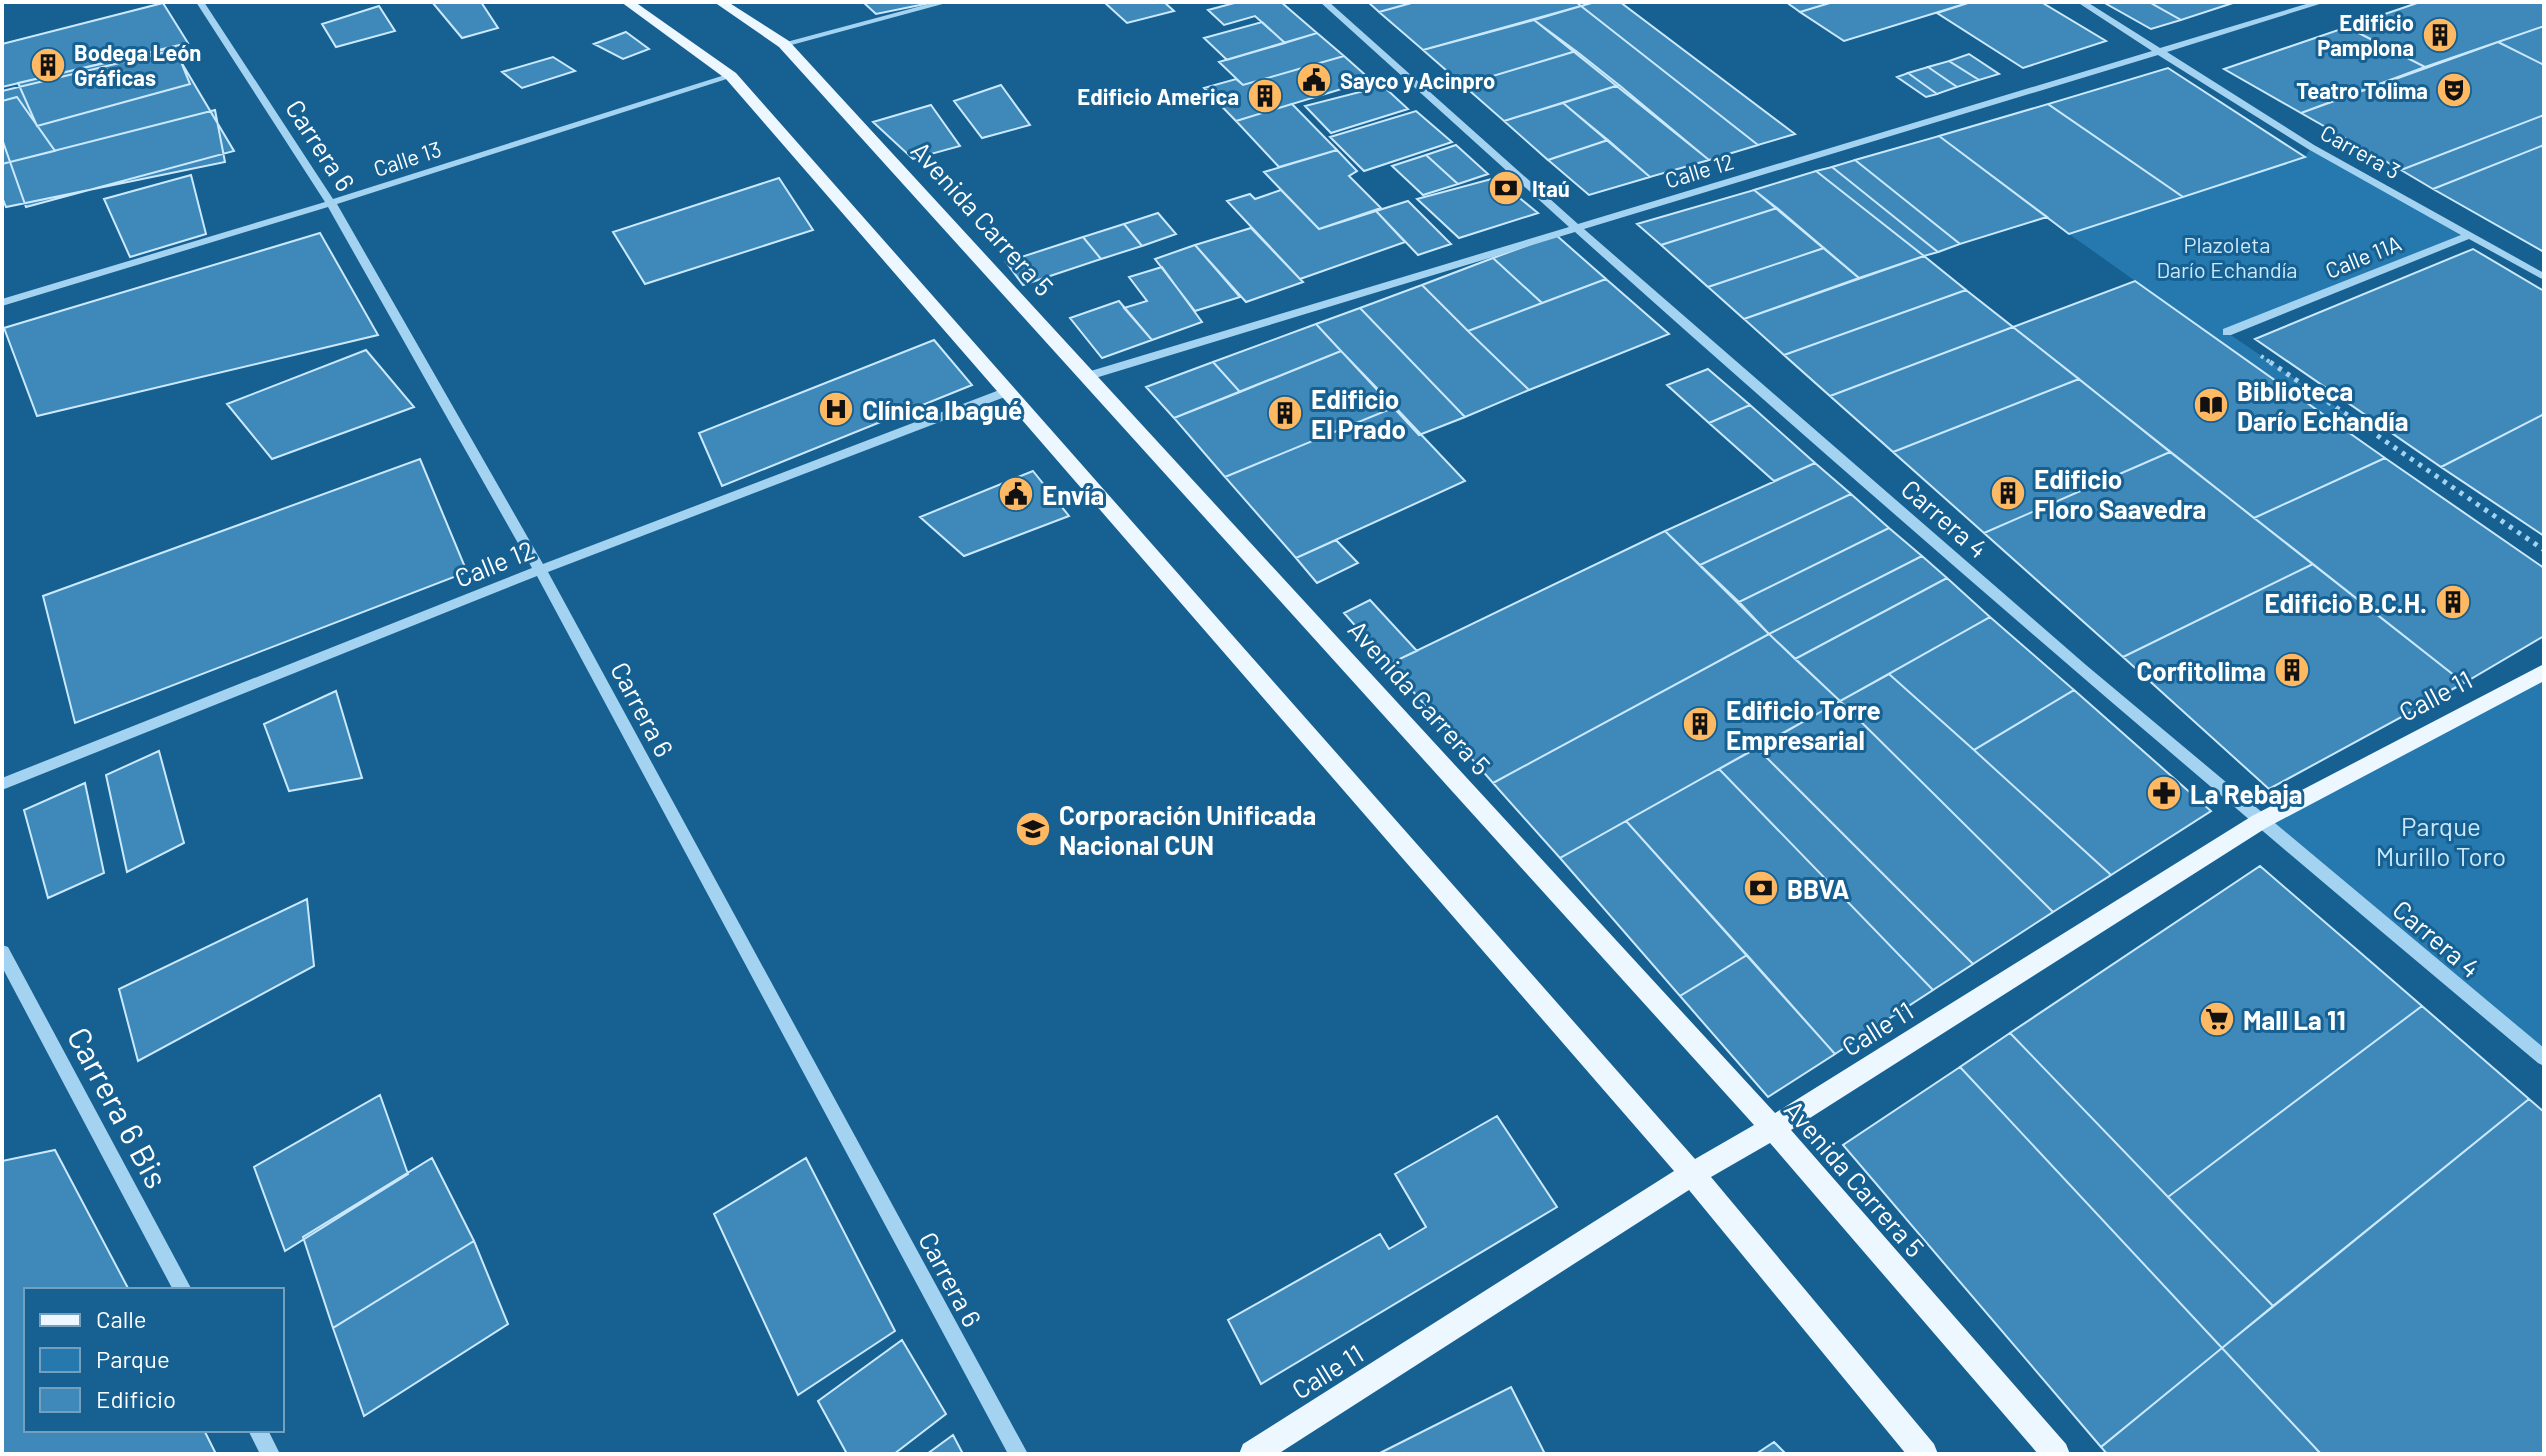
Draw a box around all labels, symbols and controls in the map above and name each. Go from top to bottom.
place label: Edificio Pamplona [2317,9,2414,60]
building icon: Edificio Pamplona [2421,16,2459,54]
place label: Bodega León Gráficas [74,39,201,90]
building icon: Bodega León Gráficas [29,46,67,84]
public building icon: Sayco y Acinpro [1295,61,1333,99]
place label: Sayco y Acinpro [1340,67,1495,93]
theatre icon: Teatro Tolima [2435,71,2473,109]
building icon: Edificio America [1246,77,1284,115]
place label: Teatro Tolima [2296,77,2428,103]
place label: Edificio America [1077,83,1239,109]
street label: Carrera 6 [280,93,362,197]
street label: Carrera 3 [2317,119,2405,183]
street label: Avenida Carrera 5 [906,134,1060,302]
street label: Calle 13 [370,135,444,181]
street label: Calle 12 [1662,147,1736,193]
bank icon: Itaú [1487,169,1525,207]
place label: Itaú [1532,175,1570,201]
street label: Calle 11A [2321,229,2405,283]
park label: Plazoleta Darío Echandía [2156,231,2298,282]
place label: Biblioteca Darío Echandía [2237,375,2408,436]
place label: Edificio El Prado [1311,383,1406,444]
library icon: Biblioteca Darío Echandía [2192,386,2230,424]
hospital icon: Clínica Ibagué [817,390,855,428]
place label: Clínica Ibagué [862,394,1022,425]
building icon: Edificio El Prado [1266,394,1304,432]
place label: Edificio Floro Saavedra [2034,463,2206,524]
street label: Carrera 4 [1896,472,1994,564]
building icon: Edificio Floro Saavedra [1989,474,2027,512]
public building icon: Envía [997,475,1035,513]
place label: Envía [1042,479,1104,510]
street label: Calle 12 [450,533,538,593]
building icon: Edificio B.C.H. [2434,583,2472,621]
place label: Edificio B.C.H. [2264,587,2427,618]
street label: Avenida Carrera 5 [1343,613,1497,781]
building icon: Corfitolima [2273,651,2311,689]
place label: Corfitolima [2137,655,2266,686]
street label: Carrera 6 [605,656,681,762]
street label: Calle 11 [2393,663,2477,727]
place label: Edificio Torre Empresarial [1726,694,1881,755]
building icon: Edificio Torre Empresarial [1681,705,1719,743]
pharmacy icon: La Rebaja [2145,774,2183,812]
place label: La Rebaja [2190,778,2303,809]
place label: Corporación Unificada Nacional CUN [1059,799,1316,860]
school or university icon: Corporación Unificada Nacional CUN [1014,810,1052,848]
park label: Parque Murillo Toro [2376,810,2506,871]
bank icon: BBVA [1742,869,1780,907]
place label: BBVA [1787,873,1850,904]
street label: Carrera 4 [2387,893,2487,983]
street label: Calle 11 [1836,994,1918,1062]
supermarket icon: Mall La 11 [2198,1000,2236,1038]
place label: Mall La 11 [2243,1004,2346,1035]
street label: Carrera 6 Bis [61,1020,177,1194]
street label: Avenida Carrera 5 [1779,1094,1931,1262]
street label: Carrera 6 [913,1226,989,1332]
legend [24,1288,284,1432]
text: Calle [96,1304,147,1333]
street label: Calle 11 [1286,1337,1368,1405]
text: Parque [96,1344,170,1373]
text: Edificio [96,1384,176,1413]

